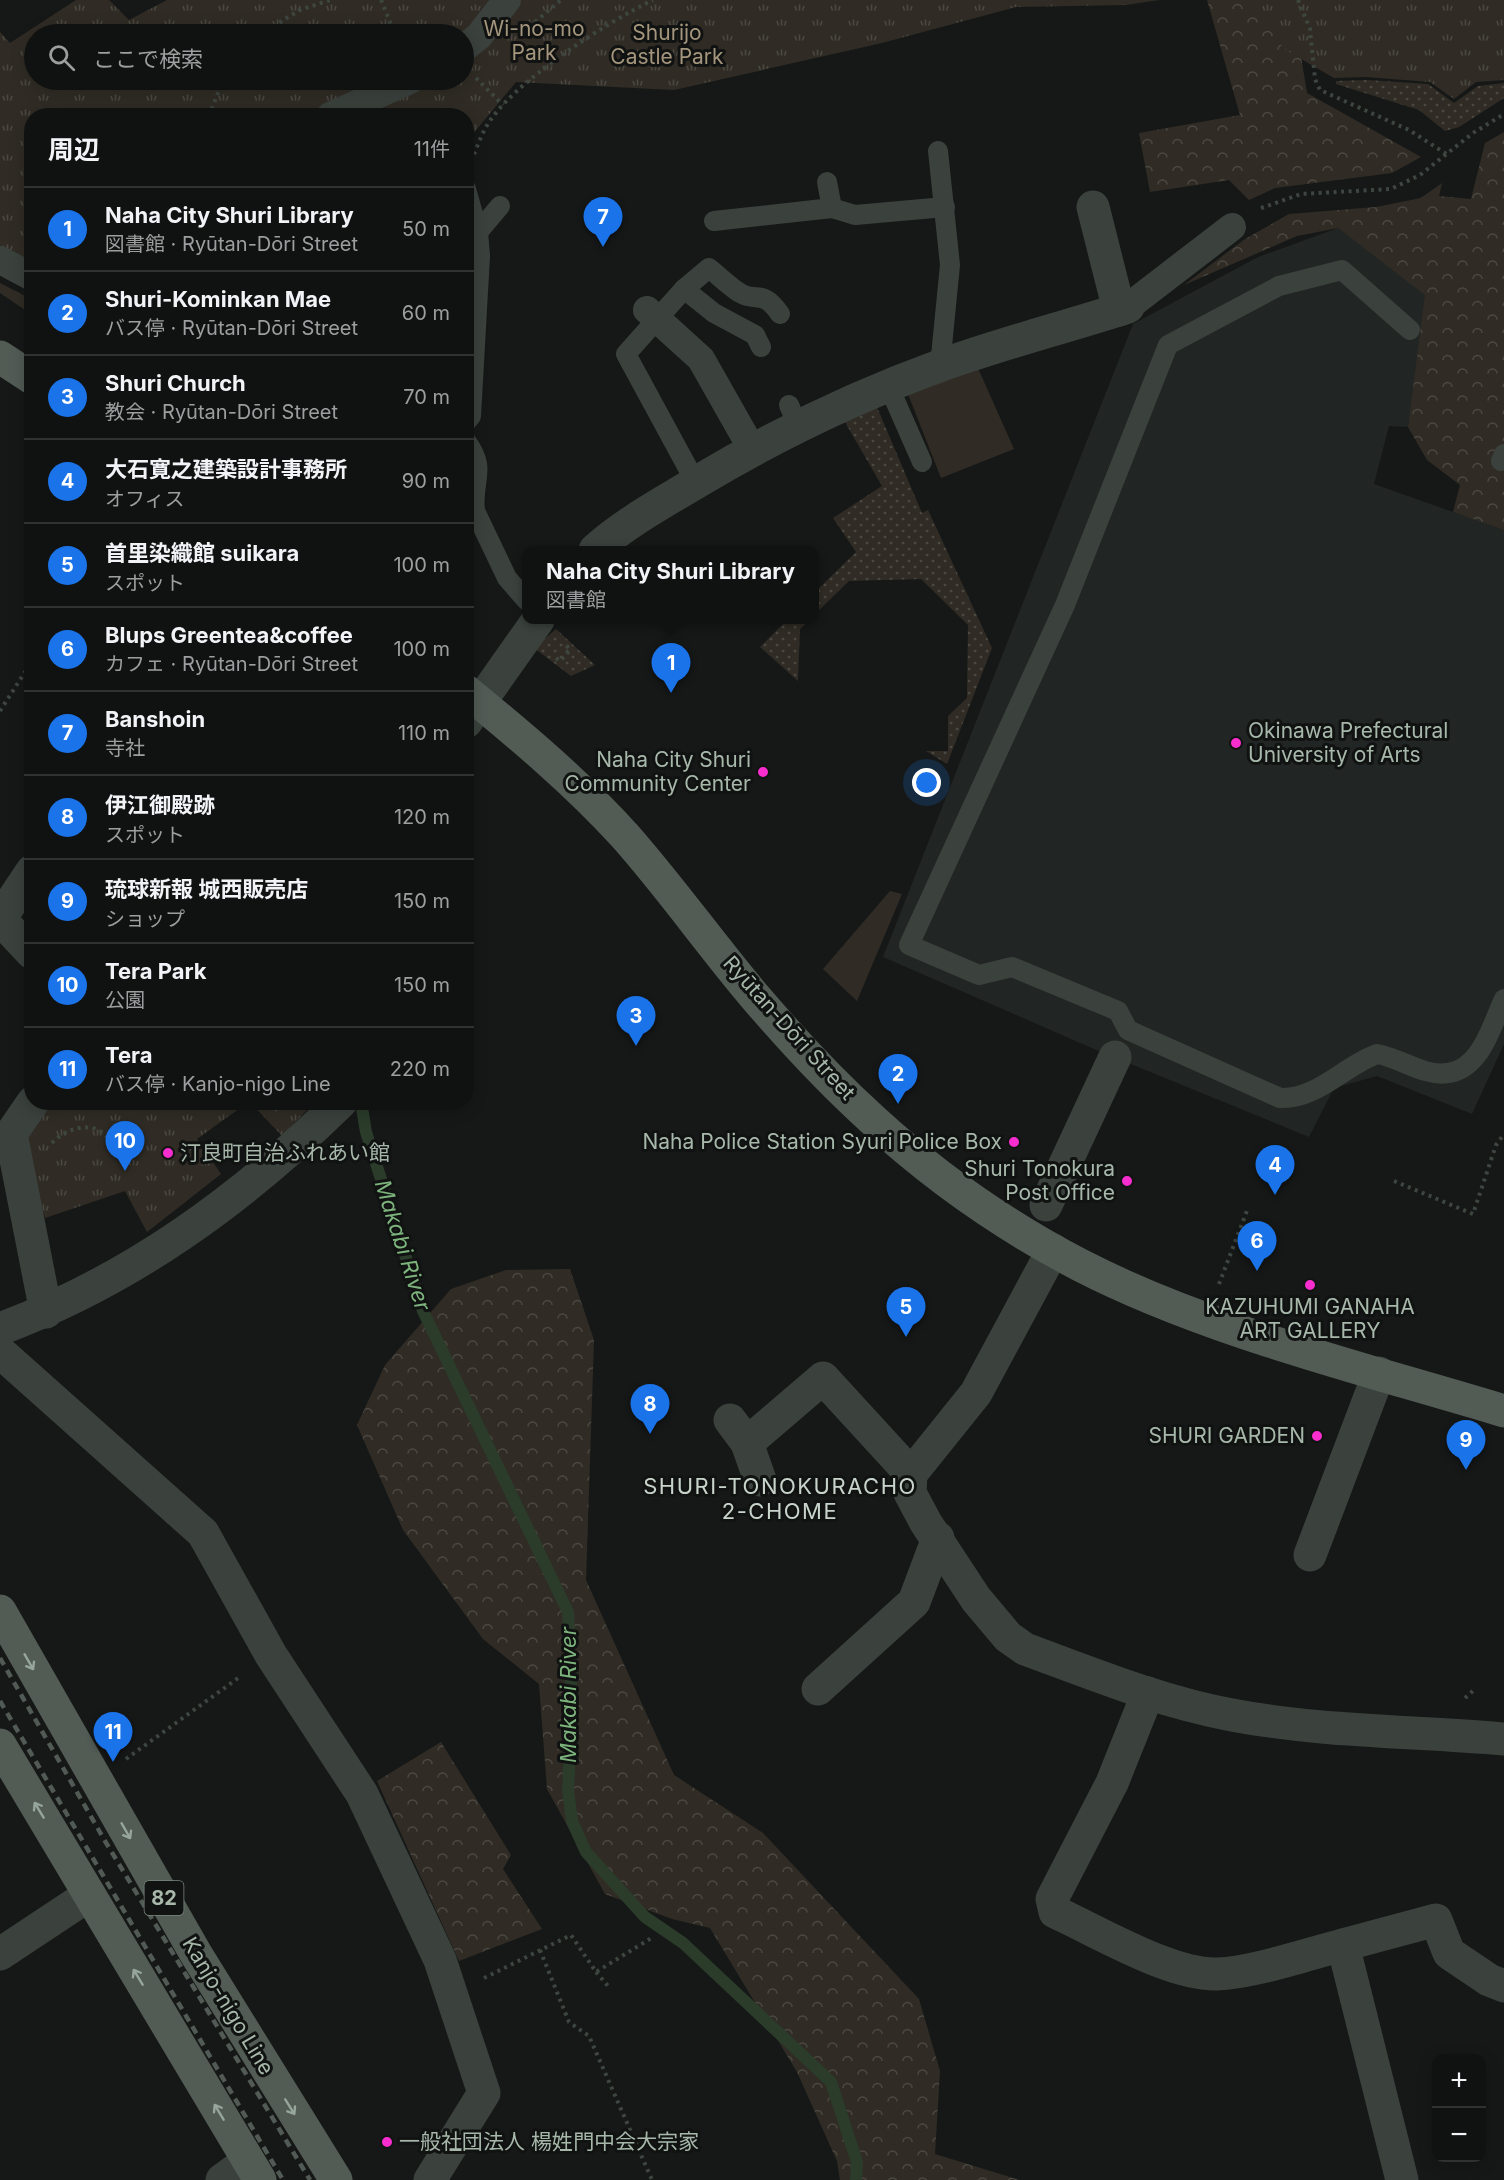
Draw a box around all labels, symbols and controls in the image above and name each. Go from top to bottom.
park label: Wi-no-mo Park [483,16,585,65]
park label: Shurijo Castle Park [610,20,724,69]
search box [24,24,474,90]
icon: search [45,41,78,74]
text: ここで検索 [93,46,203,72]
text: 周辺 [48,134,100,165]
text: 11件 [414,137,450,161]
pin: 7 [584,198,622,247]
text: Naha City Shuri Library [105,202,354,228]
text: 1 [63,217,72,241]
text: 50 m [402,217,450,241]
text: 図書館 · Ryūtan-Dōri Street [105,232,358,256]
text: Shuri-Kominkan Mae [105,286,331,312]
text: 2 [61,301,74,325]
text: 60 m [402,301,450,325]
text: バス停 · Ryūtan-Dōri Street [105,316,358,340]
text: Shuri Church [105,370,246,396]
text: 3 [61,385,74,409]
text: 70 m [403,385,450,409]
text: 教会 · Ryūtan-Dōri Street [105,400,338,424]
text: 大石寛之建築設計事務所 [105,456,347,482]
text: 4 [61,469,74,493]
text: 90 m [402,469,450,493]
text: オフィス [105,487,185,511]
text: 首里染織館 suikara [105,540,299,566]
popup [522,546,819,624]
text: 5 [61,553,74,577]
text: 100 m [393,553,450,577]
text: Naha City Shuri Library [546,558,795,584]
text: スポット [105,571,185,595]
text: 図書館 [546,588,606,612]
text: Blups Greentea&coffee [105,622,353,648]
text: 6 [61,637,74,661]
text: 100 m [393,637,450,661]
pin: 1 [652,644,690,693]
text: カフェ · Ryūtan-Dōri Street [105,652,358,676]
text: Banshoin [105,706,205,732]
place label: Okinawa Prefectural University of Arts [1248,718,1448,767]
text: 7 [62,721,73,745]
text: 110 m [398,721,450,745]
text: 寺社 [105,736,145,760]
marker: Okinawa Prefectural University of Arts [1229,736,1243,750]
place label: Naha City Shuri Community Center [565,747,751,796]
marker: Naha City Shuri Community Center [756,765,770,779]
your location [912,768,941,797]
text: 伊江御殿跡 [105,792,215,818]
text: 8 [61,805,74,829]
text: 120 m [394,805,450,829]
text: スポット [105,823,185,847]
text: 琉球新報 城西販売店 [105,876,308,902]
text: 9 [61,889,74,913]
text: 150 m [394,889,450,913]
text: ショップ [105,907,185,931]
street label: Ryūtan-Dōri Street [718,951,861,1105]
text: Tera Park [105,958,207,984]
text: 10 [56,973,79,997]
text: 150 m [394,973,450,997]
text: 公園 [105,988,145,1012]
pin: 3 [616,996,656,1046]
text: Tera [105,1042,153,1068]
pin: 2 [878,1054,918,1104]
text: 11 [59,1057,76,1081]
text: 220 m [390,1057,450,1081]
text: バス停 · Kanjo-nigo Line [105,1072,331,1096]
pin: 10 [106,1122,144,1171]
place label: Naha Police Station Syuri Police Box [643,1129,1002,1154]
marker: Naha Police Station Syuri Police Box [1007,1135,1021,1149]
place label: 汀良町自治ふれあい館 [180,1140,390,1165]
marker: 汀良町自治ふれあい館 [161,1146,175,1160]
pin: 4 [1256,1146,1294,1195]
place label: Shuri Tonokura Post Office [964,1156,1115,1205]
marker: Shuri Tonokura Post Office [1120,1174,1134,1188]
water label: Makabi River [370,1176,437,1314]
pin: 6 [1238,1222,1276,1271]
marker: KAZUHUMI GANAHA ART GALLERY [1303,1278,1317,1292]
pin: 5 [886,1288,926,1337]
place label: KAZUHUMI GANAHA ART GALLERY [1205,1294,1415,1343]
pin: 8 [630,1384,670,1434]
pin: 9 [1446,1420,1486,1470]
place label: SHURI GARDEN [1148,1423,1305,1448]
marker: SHURI GARDEN [1310,1429,1324,1443]
district label: SHURI-TONOKURACHO 2-CHOME [643,1473,917,1524]
water label: Makabi River [555,1626,581,1763]
one-way arrow [24,1652,35,1670]
pin: 11 [94,1712,132,1762]
one-way arrow [32,1802,44,1819]
one-way arrow [120,1822,132,1839]
road number: 82 [144,1881,184,1915]
street label: Kanjo-nigo Line [178,1932,279,2079]
one-way arrow [132,1969,144,1986]
map controls [1432,2054,1486,2162]
button: + [1432,2054,1486,2108]
one-way arrow [284,2098,297,2115]
one-way arrow [212,2104,224,2121]
button: − [1432,2108,1486,2162]
place label: 一般社団法人 楊姓門中会大宗家 [399,2129,699,2154]
marker: 一般社団法人 楊姓門中会大宗家 [380,2135,394,2149]

